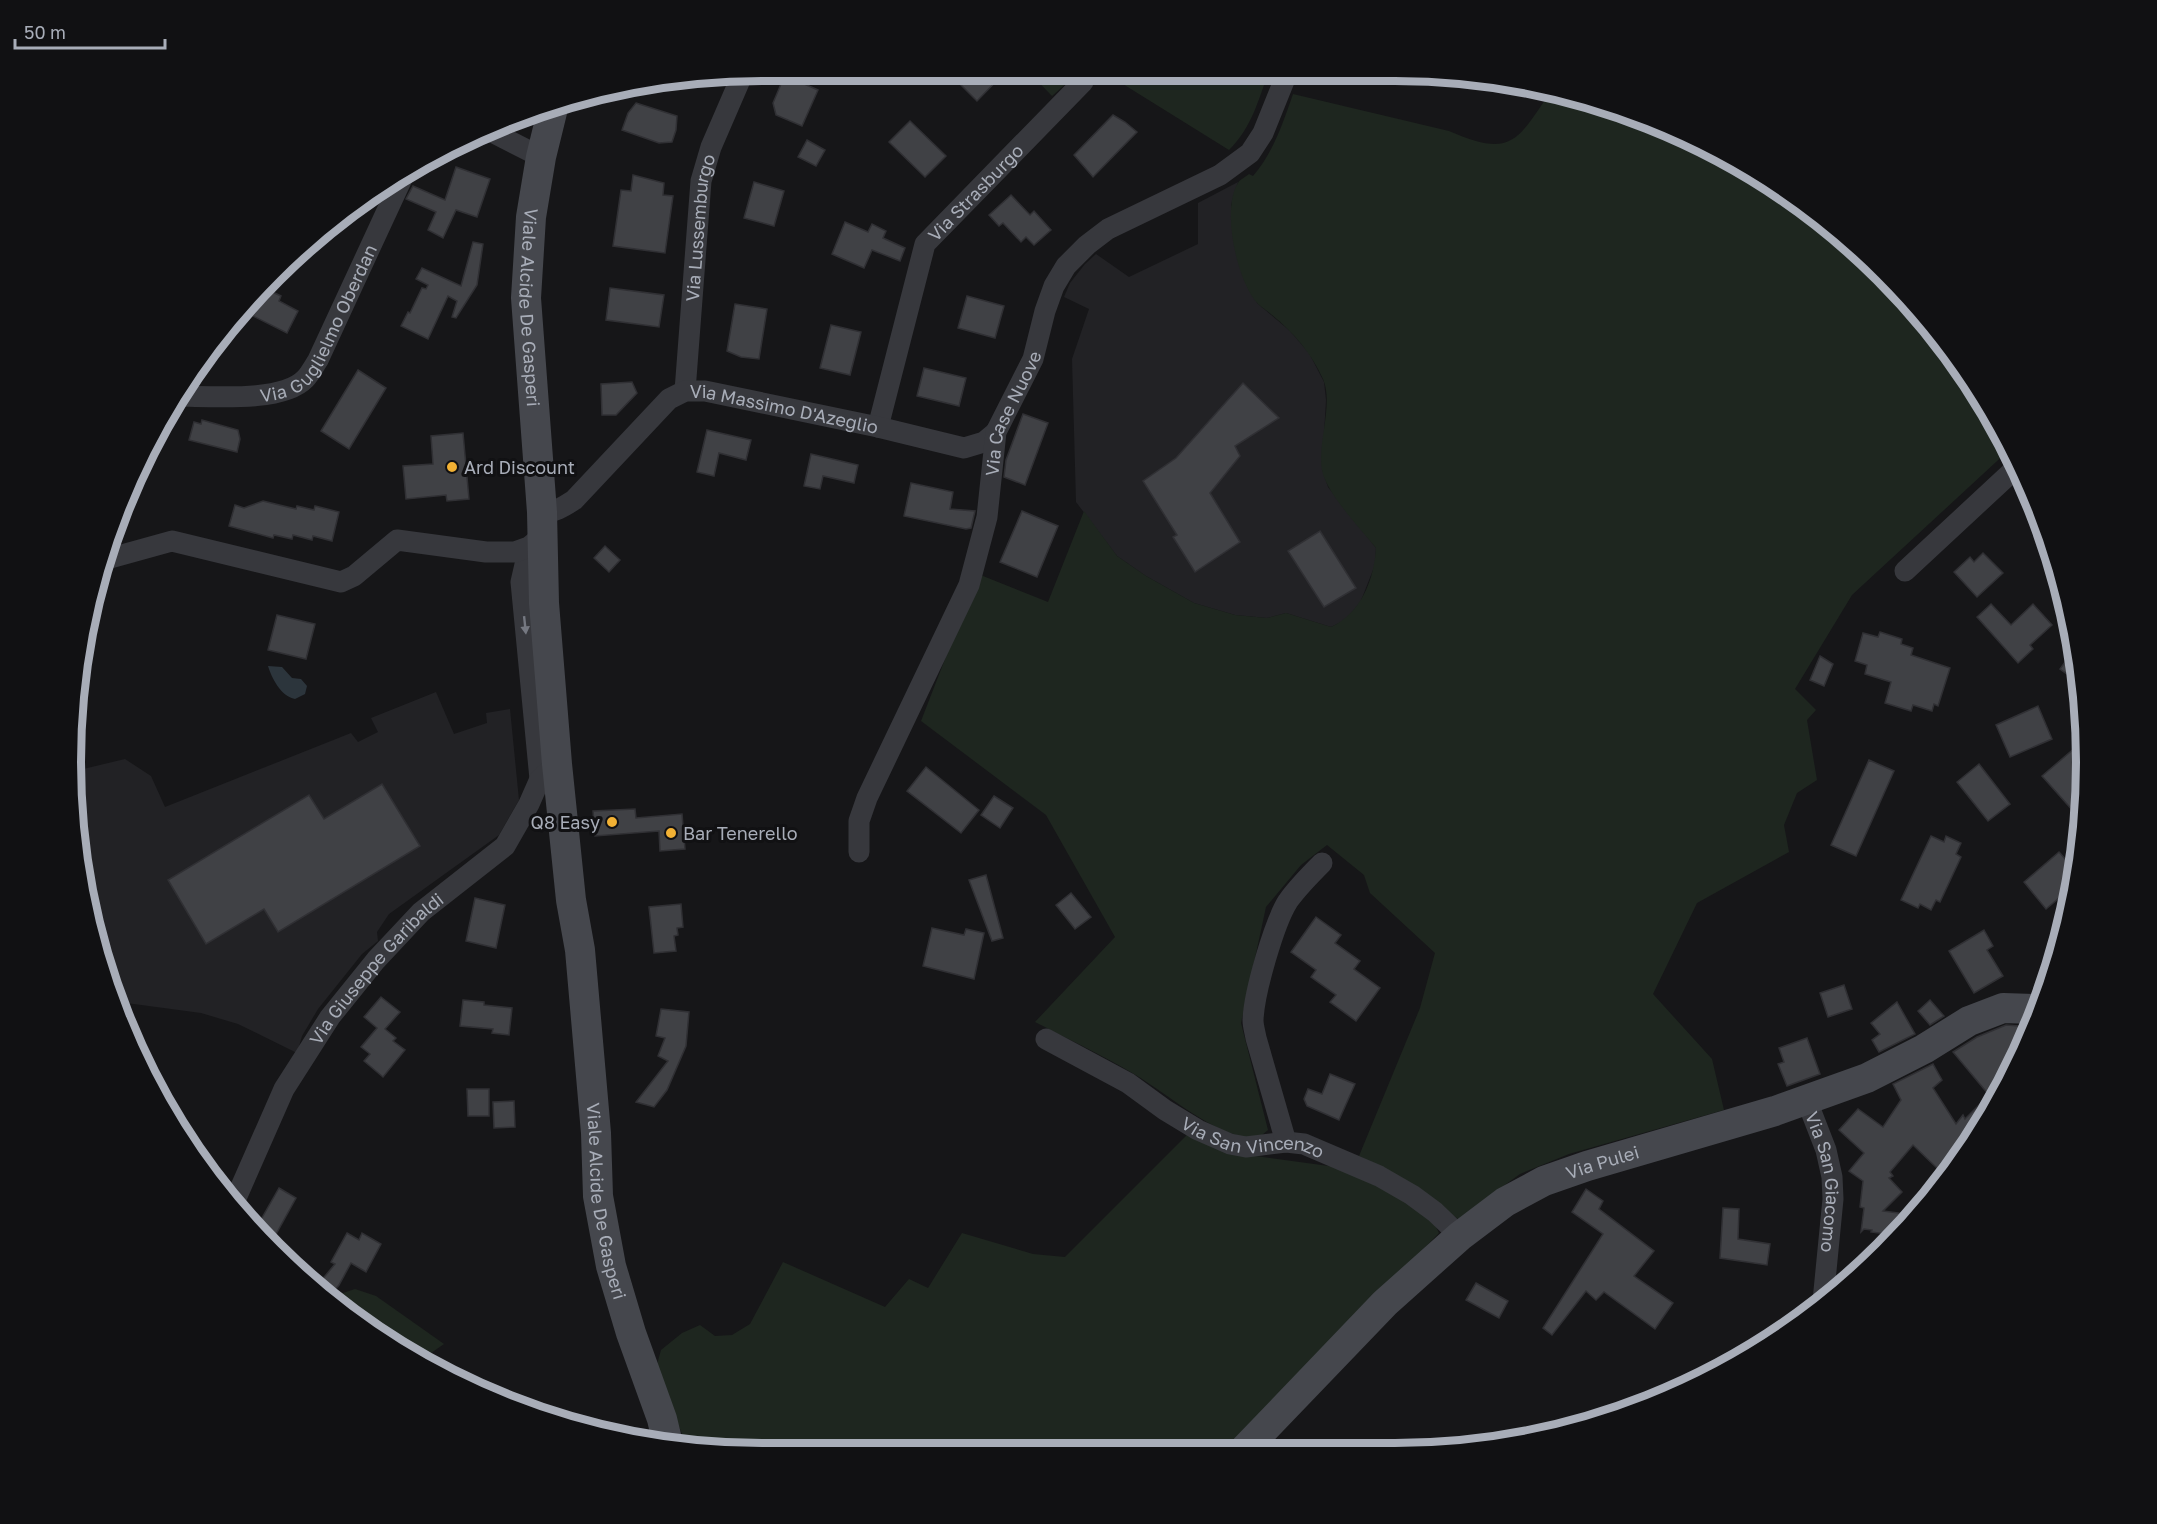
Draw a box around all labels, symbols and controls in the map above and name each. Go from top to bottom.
scale bar [15,12,165,50]
text: 50 m [24,21,66,43]
street label: Via Strasburgo [923,139,1028,246]
street label: Via Lussemburgo [681,151,719,302]
street label: Viale Alcide De Gasperi [515,206,545,407]
street label: Via Guglielmo Oberdan [258,241,381,406]
street label: Via Case Nuove [980,349,1046,477]
street label: Via Massimo D'Azeglio [690,380,880,438]
place label: Ard Discount [464,456,575,478]
marker: Ard Discount [445,460,459,474]
one-way arrow [520,616,530,635]
place label: Q8 Easy [531,811,600,833]
marker: Q8 Easy [605,815,619,829]
place label: Bar Tenerello [683,822,798,844]
marker: Bar Tenerello [664,826,678,840]
street label: Via Giuseppe Garibaldi [304,888,448,1049]
street label: Viale Alcide De Gasperi [582,1102,631,1302]
street label: Via San Giacomo [1801,1108,1844,1254]
street label: Via San Vincenzo [1177,1112,1328,1162]
street label: Via Pulei [1563,1140,1641,1184]

